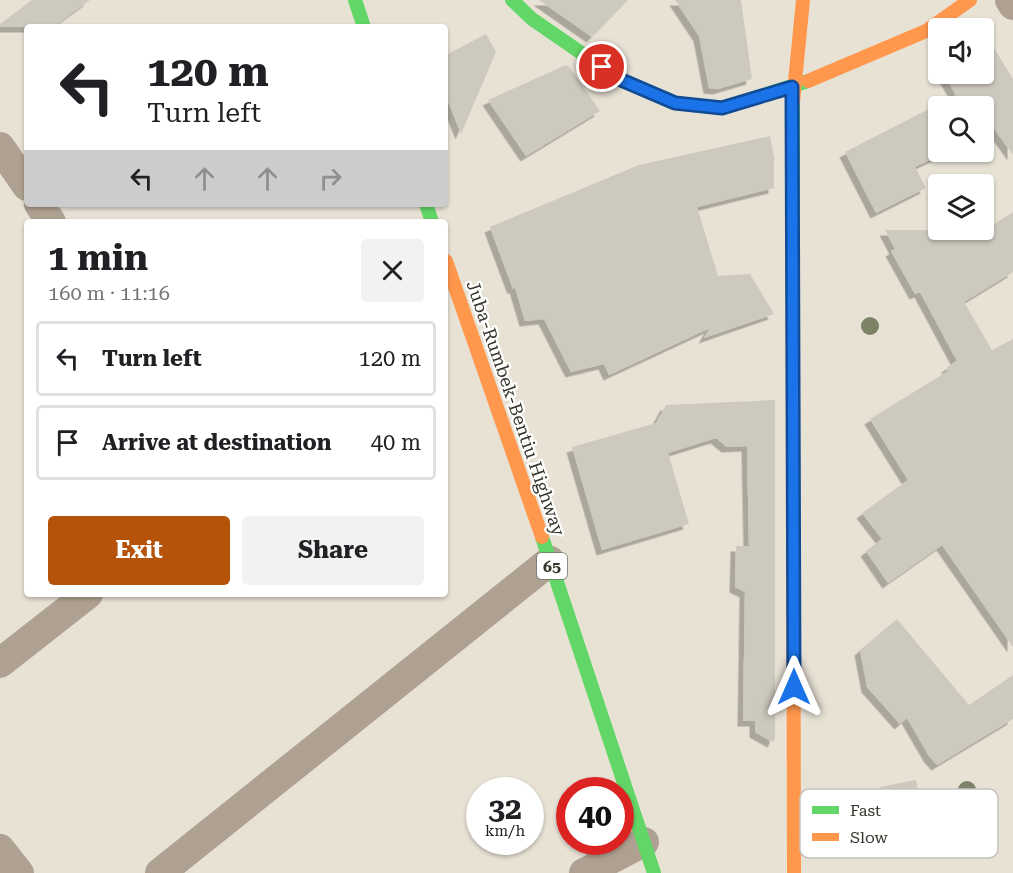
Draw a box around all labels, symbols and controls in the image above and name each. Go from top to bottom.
map controls [928,18,994,240]
button: sound [928,18,994,84]
pin [576,41,627,92]
text: 120 m [147,47,269,96]
icon: left [48,48,126,126]
icon: arrive [585,50,618,83]
button: search [928,96,994,162]
text: Turn left [147,97,261,129]
icon: left [125,162,158,195]
icon: ahead [188,162,221,195]
icon: ahead [251,162,284,195]
icon: right [314,162,347,195]
button: layers [928,174,994,240]
text: 1 min [48,237,148,279]
button: close [361,239,424,302]
street label: Juba-Rumbek-Bentiu Highway [462,278,570,539]
text: 160 m · 11:16 [48,281,170,305]
icon: left [51,342,84,375]
text: Turn left [102,346,202,371]
text: 120 m [358,346,421,371]
icon: arrive [51,426,84,459]
text: Arrive at destination [102,430,331,455]
text: 40 m [371,430,421,455]
button: Exit [48,516,230,585]
button: Share [242,516,424,585]
road number: 65 [537,553,567,579]
position arrow [762,655,826,719]
speed limit sign: 40 [556,777,634,855]
legend [800,789,998,858]
text: 32 [488,791,522,826]
text: Fast [850,801,881,820]
text: km/h [485,822,525,840]
text: Slow [850,828,888,847]

